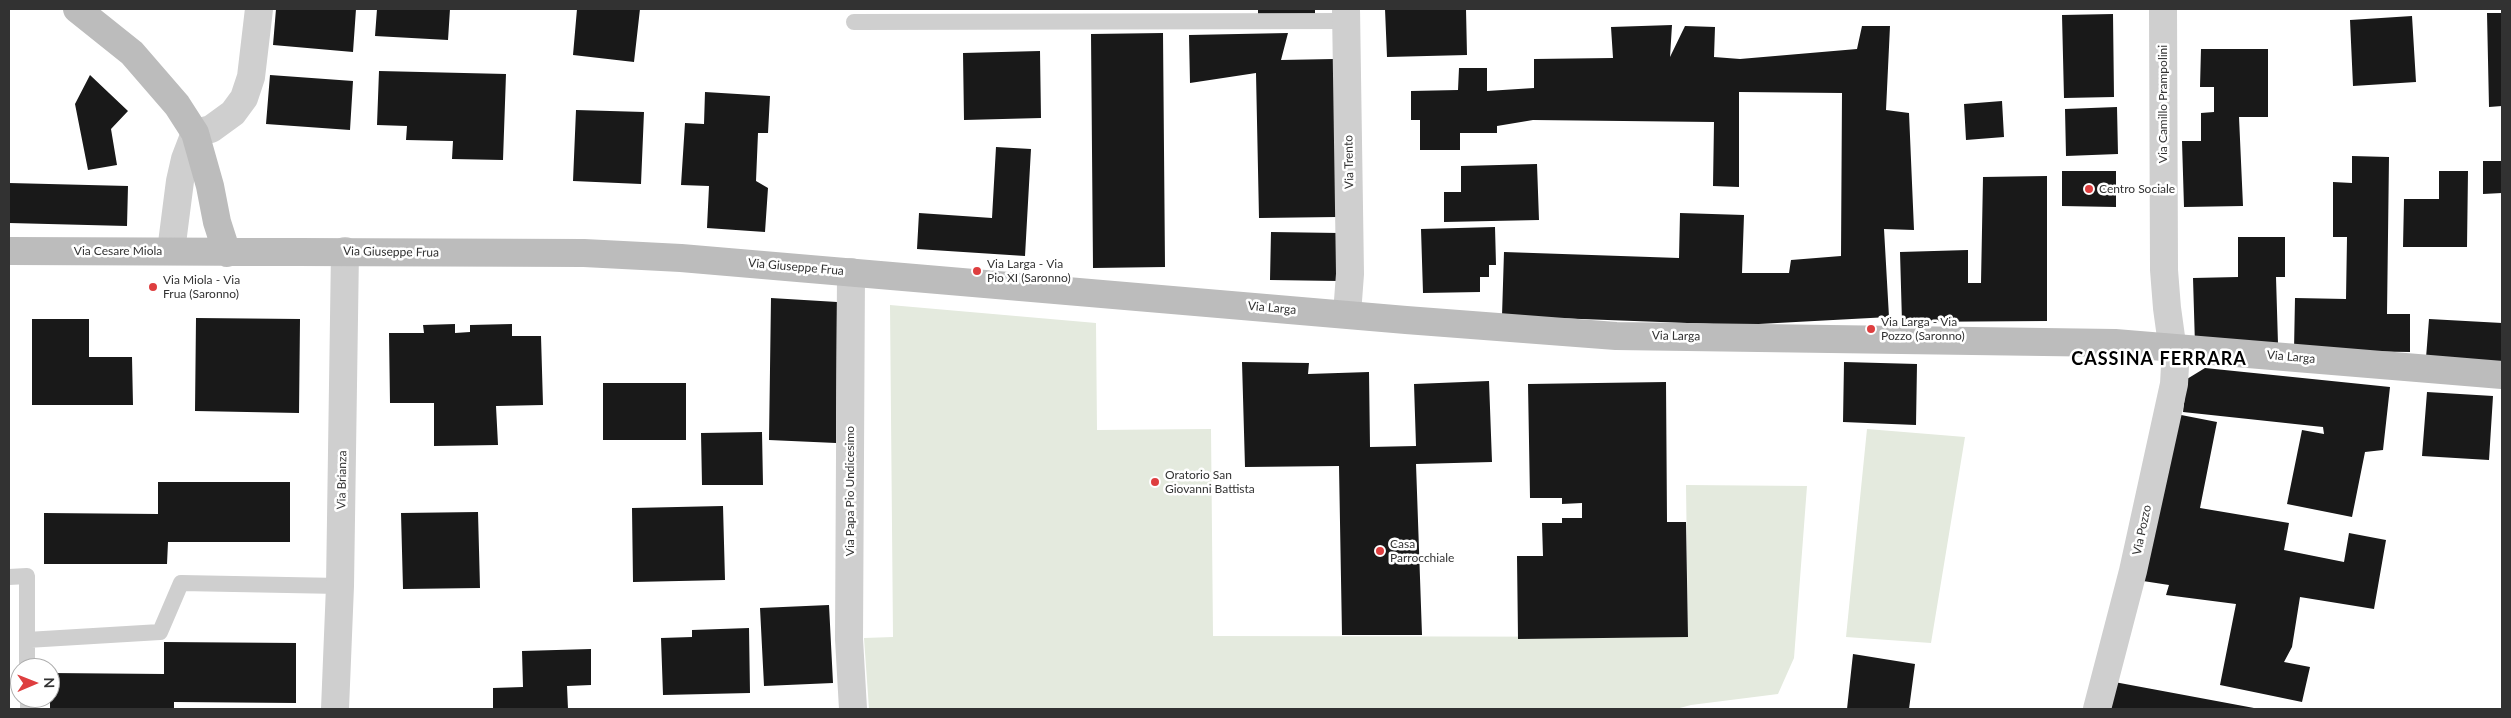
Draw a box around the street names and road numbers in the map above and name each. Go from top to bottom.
street label: Via Camillo Prampolini [2156,45,2170,163]
street label: Via Trento [1341,135,1357,189]
street label: Via Cesare Miola [74,244,162,258]
street label: Via Giuseppe Frua [343,244,439,260]
street label: Via Giuseppe Frua [748,256,844,278]
street label: Via Larga [1247,299,1297,317]
street label: Via Larga [1652,328,1700,344]
street label: Via Larga [2266,348,2316,366]
street label: Via Papa Pio Undicesimo [843,426,857,556]
street label: Via Brianza [334,450,350,510]
street label: Via Pozzo [2130,503,2154,557]

